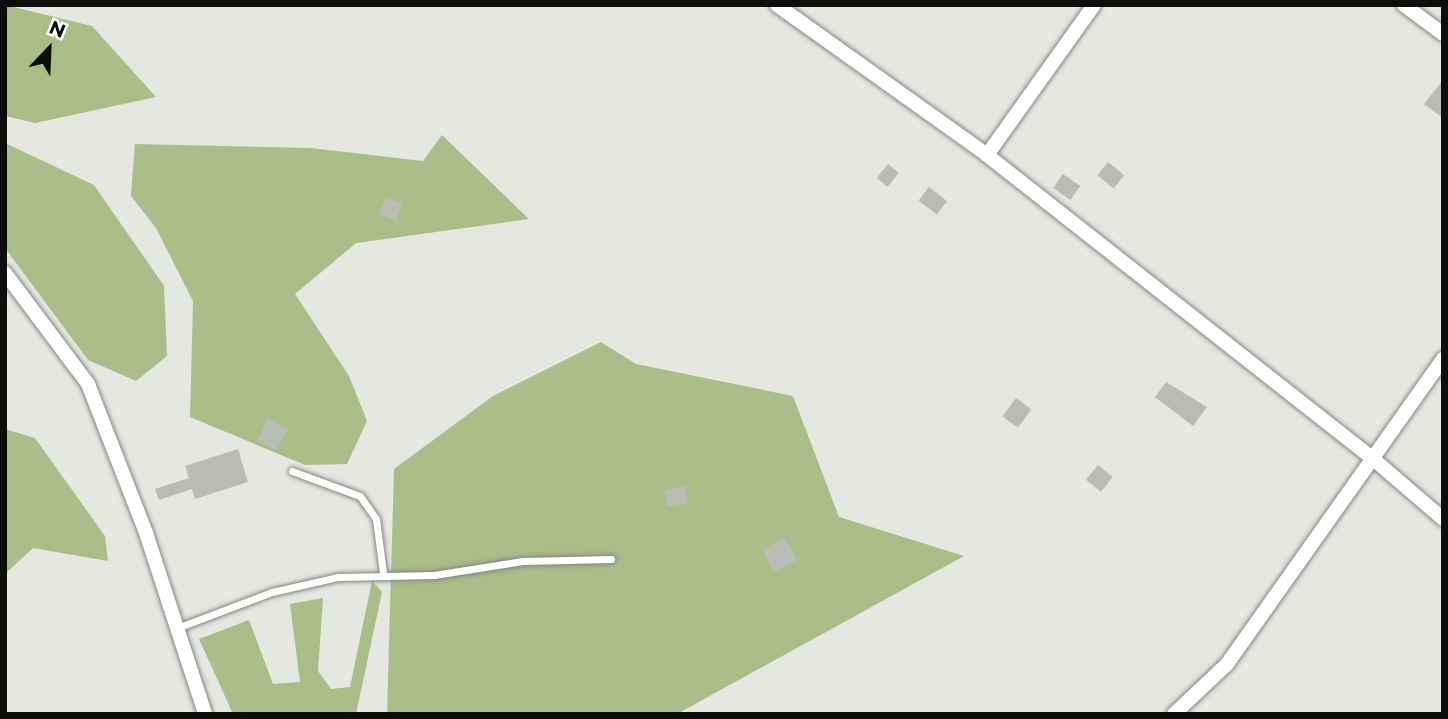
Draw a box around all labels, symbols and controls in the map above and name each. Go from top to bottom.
north arrow [14,14,84,84]
text: N [46,16,69,43]

